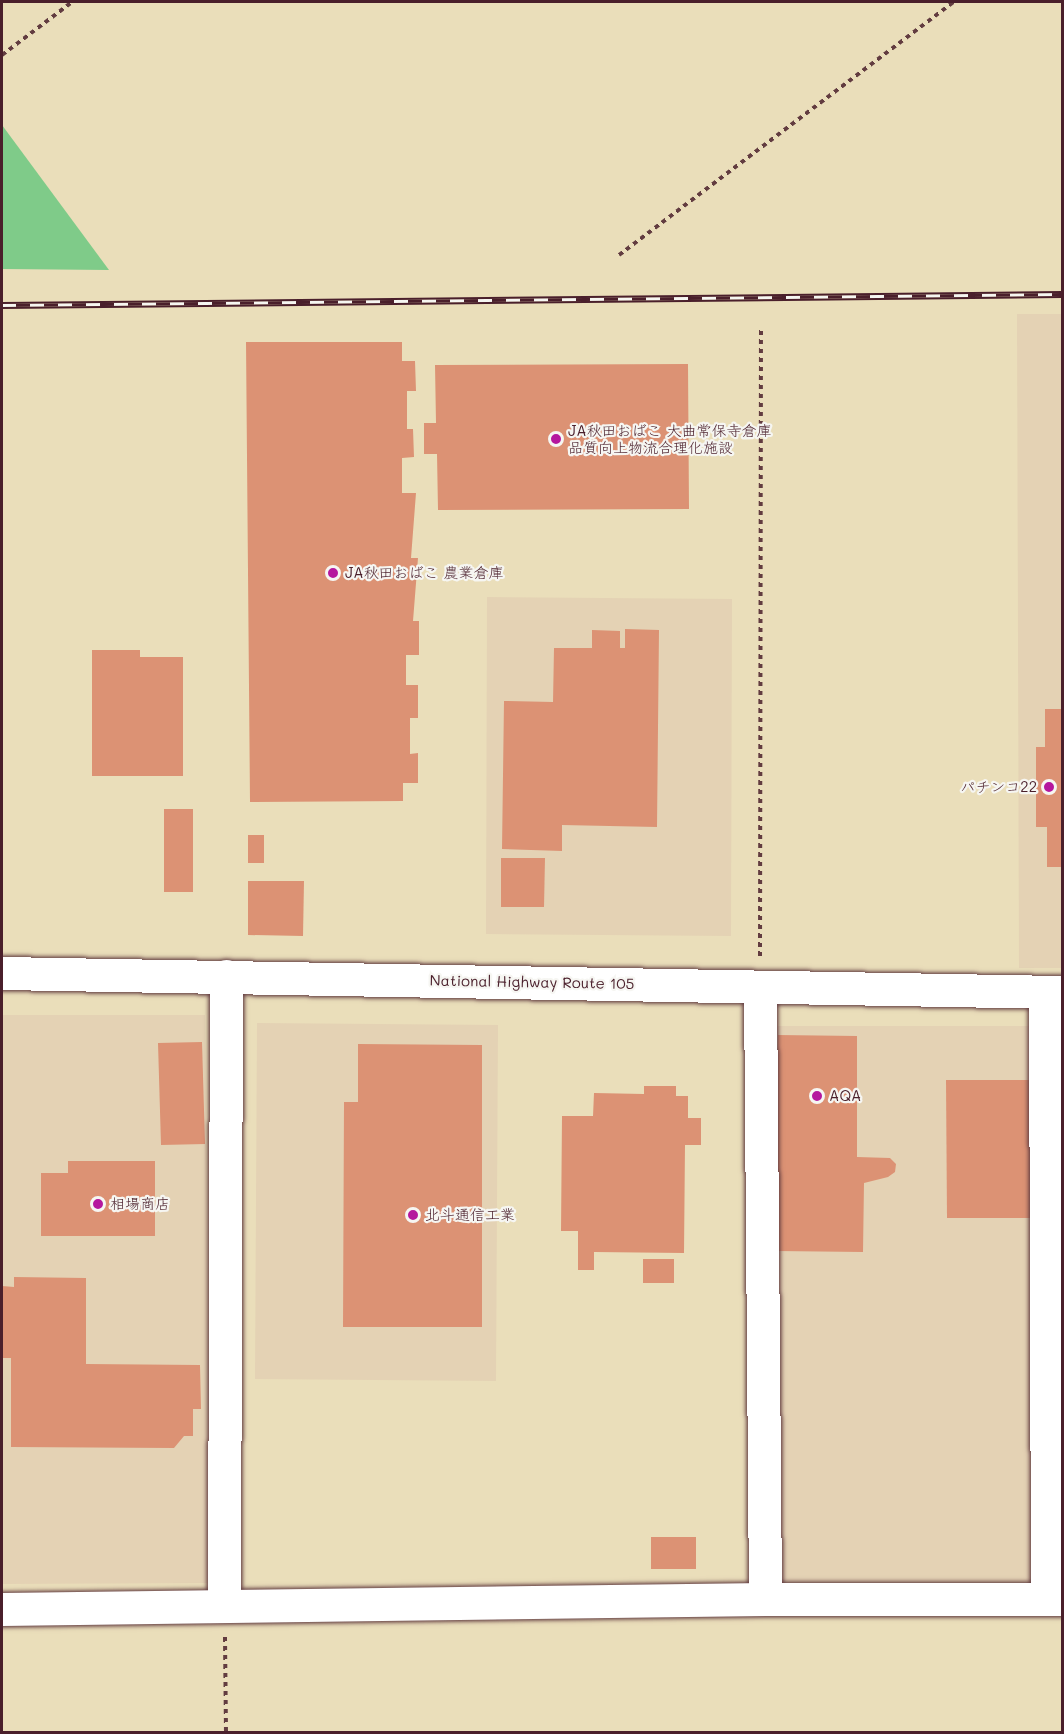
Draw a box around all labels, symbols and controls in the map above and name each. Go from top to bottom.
place label: JA秋田おばこ 大曲常保寺倉庫 品質向上物流合理化施設 [568,421,771,456]
marker: JA秋田おばこ 大曲常保寺倉庫 品質向上物流合理化施設 [549,432,563,446]
place label: JA秋田おばこ 農業倉庫 [345,564,503,582]
marker: JA秋田おばこ 農業倉庫 [326,566,340,580]
place label: パチンコ22 [960,778,1037,796]
marker: パチンコ22 [1042,780,1056,794]
street label: National Highway Route 105 [429,971,635,993]
place label: AQA [829,1087,861,1105]
marker: AQA [810,1089,824,1103]
place label: 相場商店 [110,1195,170,1213]
marker: 相場商店 [91,1197,105,1211]
place label: 北斗通信工業 [425,1206,515,1224]
marker: 北斗通信工業 [406,1208,420,1222]

